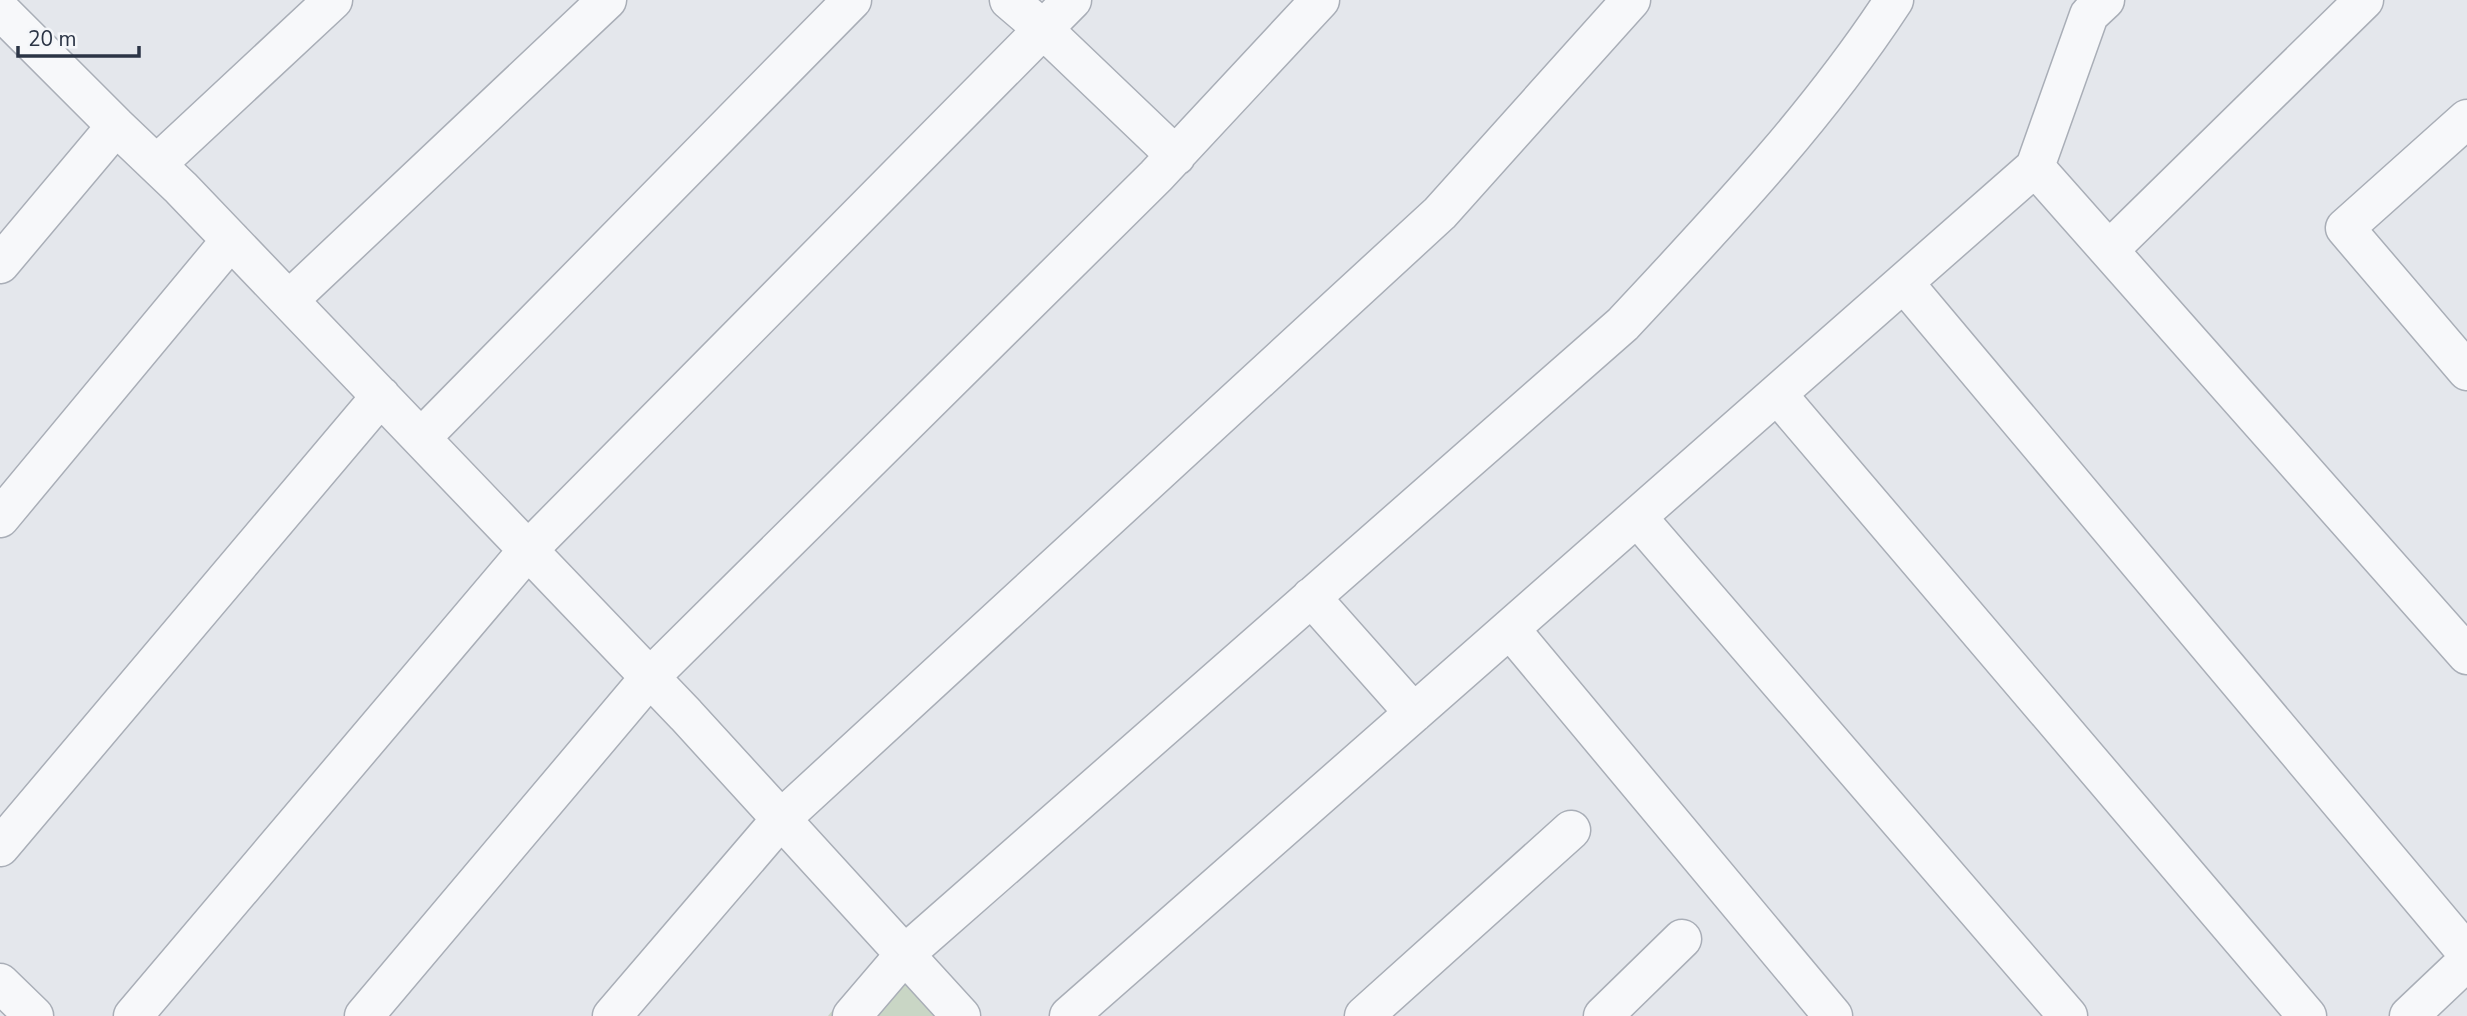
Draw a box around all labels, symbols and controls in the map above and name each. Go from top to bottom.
scale bar [18,14,138,58]
text: 20 m [28,25,77,53]

